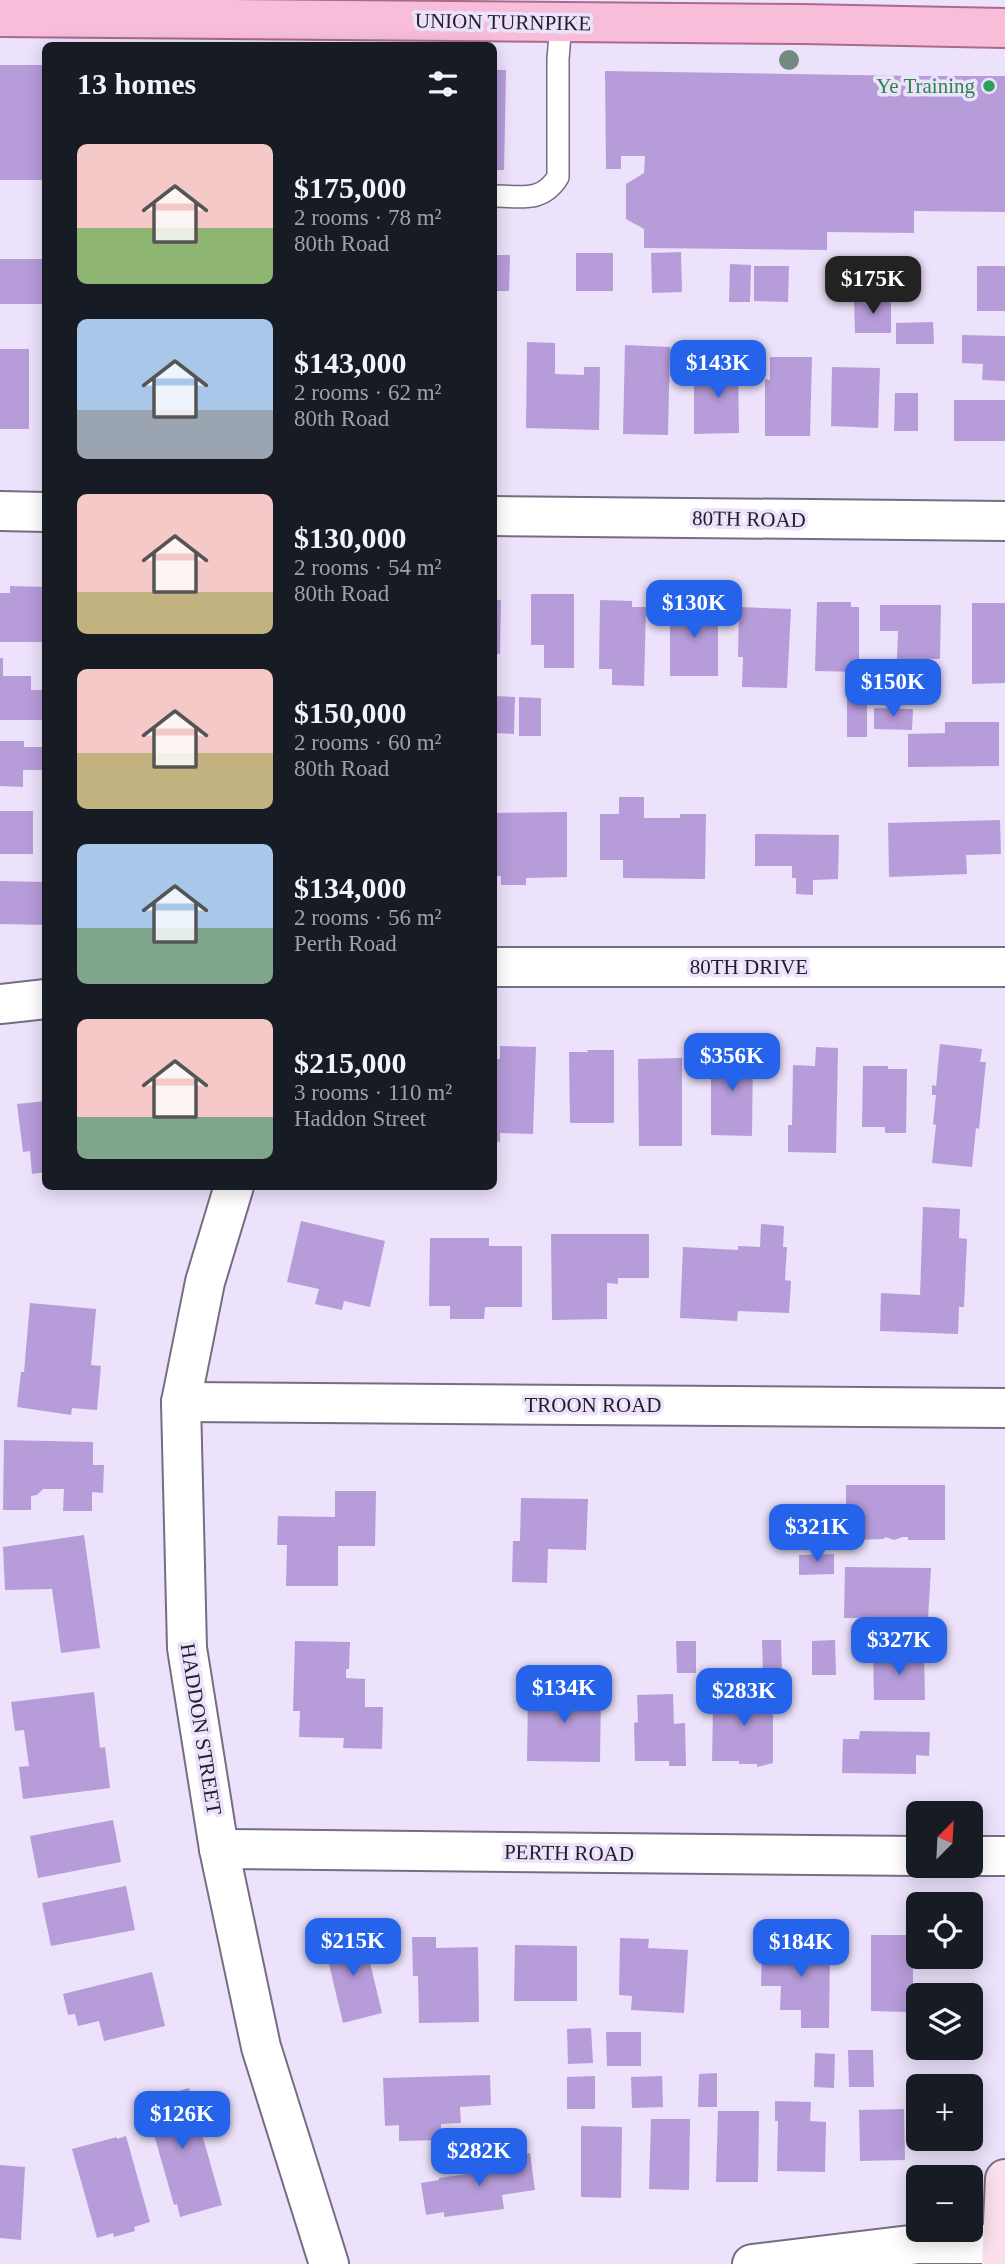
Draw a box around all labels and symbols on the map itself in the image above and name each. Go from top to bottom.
street label: UNION TURNPIKE [415,8,591,36]
place label: Ye Training [876,74,975,98]
marker: Ye Training [981,78,997,94]
pin: $175K [824,256,922,316]
pin: $143K [669,340,767,400]
street label: 80TH ROAD [692,506,806,532]
pin: $130K [645,580,743,640]
pin: $150K [844,660,942,719]
street label: 80TH DRIVE [690,955,808,979]
pin: $356K [683,1034,781,1093]
street label: TROON ROAD [524,1393,662,1417]
pin: $321K [768,1504,866,1564]
pin: $327K [850,1618,948,1677]
street label: HADDON STREET [176,1642,226,1817]
pin: $134K [515,1666,613,1725]
pin: $283K [695,1668,793,1728]
north arrow [906,1801,984,1878]
street label: PERTH ROAD [504,1840,634,1866]
pin: $215K [304,1918,402,1978]
pin: $184K [752,1920,850,1979]
pin: $126K [133,2092,231,2151]
pin: $282K [430,2128,528,2188]

